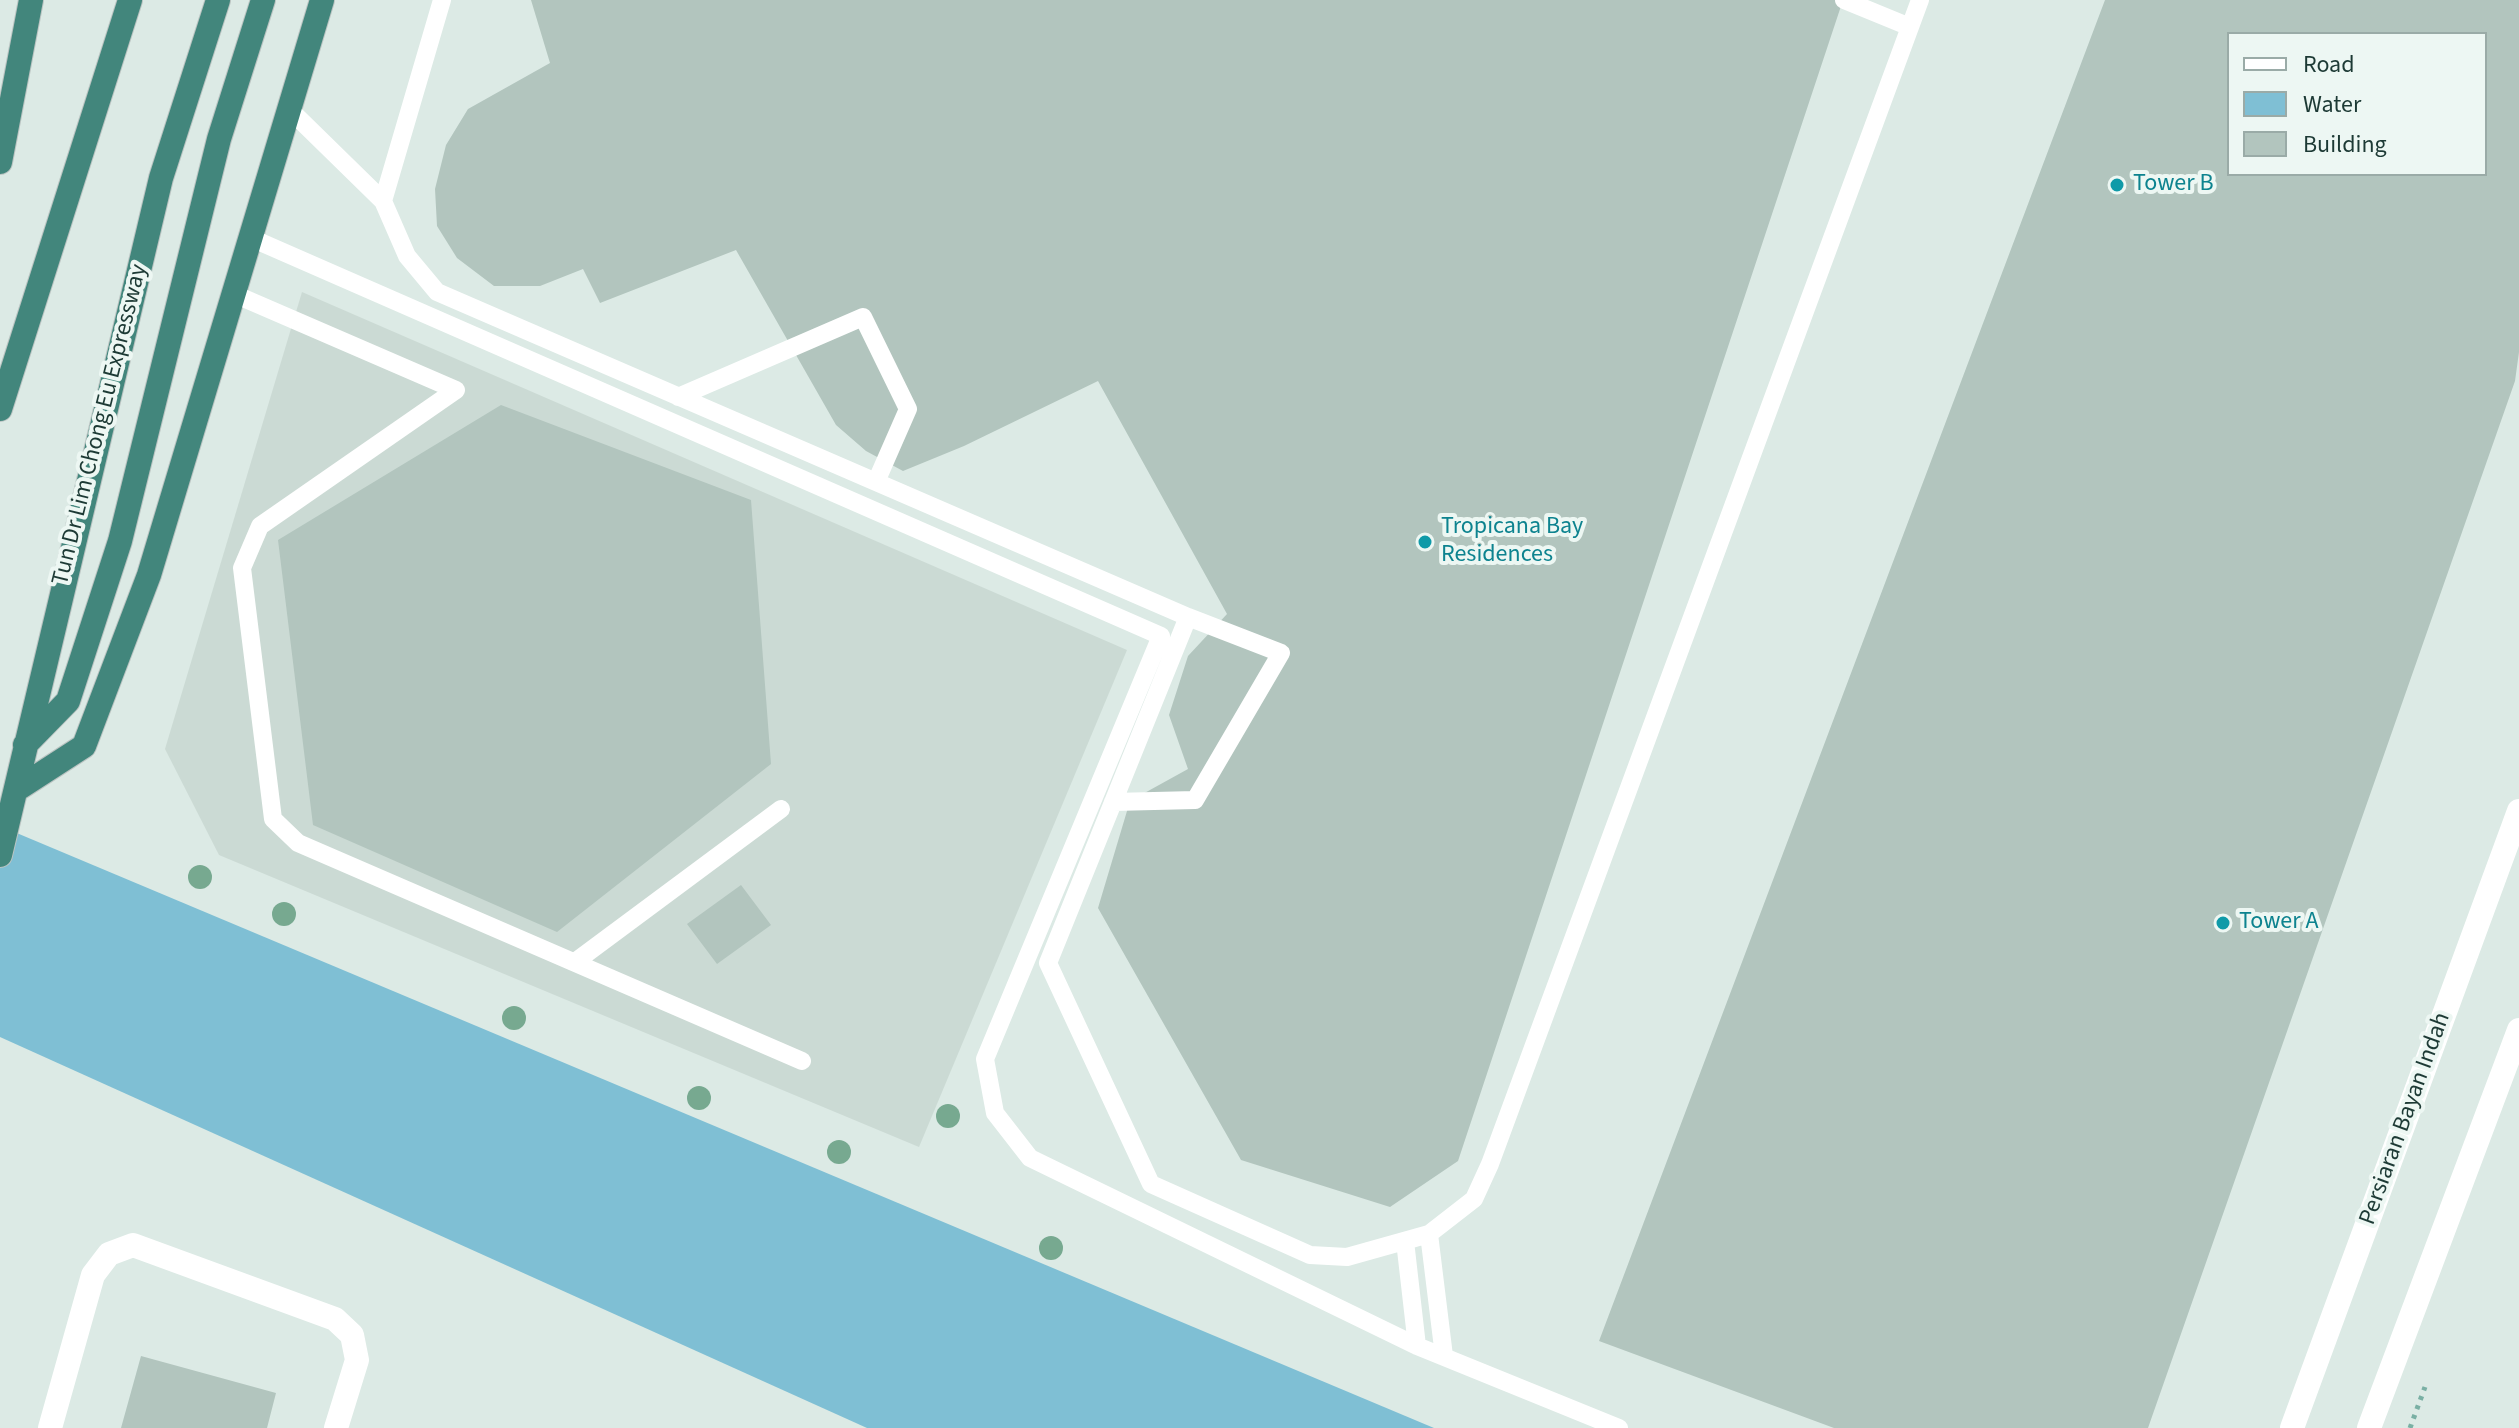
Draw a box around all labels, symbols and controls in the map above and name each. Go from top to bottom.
legend [2227,32,2487,176]
text: Road [2303,47,2355,82]
text: Water [2303,87,2361,122]
text: Building [2303,127,2387,162]
place label: Tower B [2133,171,2214,199]
marker: Tower B [2108,176,2126,194]
street label: Tun Dr Lim Chong Eu Expressway [47,262,155,588]
place label: Tropicana Bay Residences [1441,514,1583,570]
marker: Tropicana Bay Residences [1416,533,1434,551]
place label: Tower A [2239,909,2318,937]
marker: Tower A [2214,914,2232,932]
street label: Persiaran Bayan Indah [2354,1009,2458,1229]

